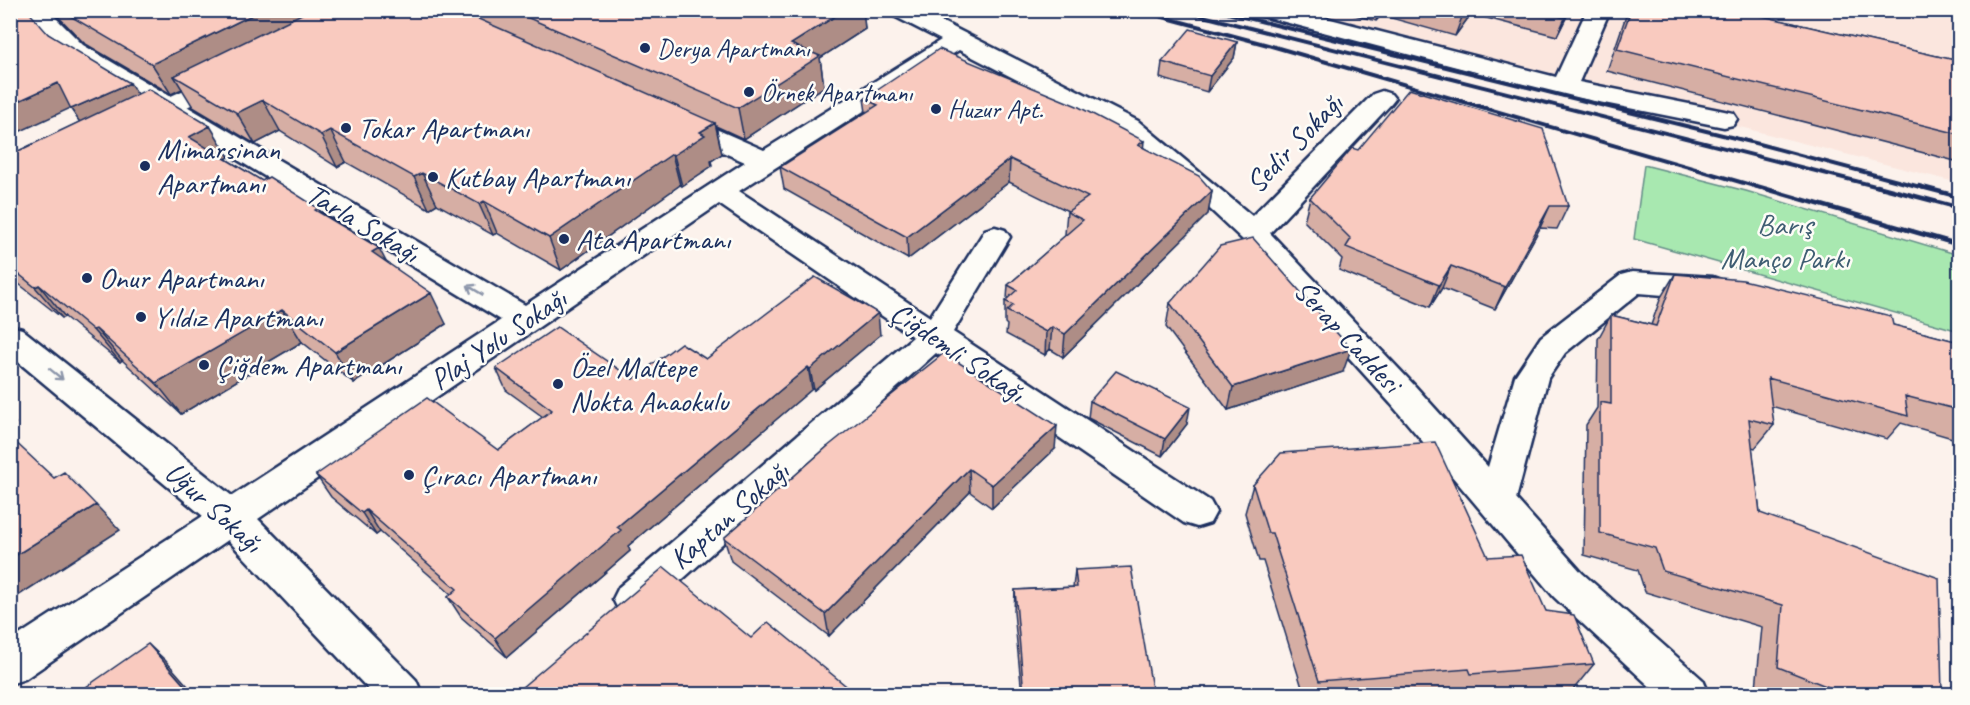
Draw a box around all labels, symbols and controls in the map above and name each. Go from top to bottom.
place label: Derya Apartmanı [657,32,811,65]
marker: Derya Apartmanı [638,41,652,55]
place label: Örnek Apartmanı [761,76,913,109]
street label: Sedir Sokağı [1237,84,1352,201]
marker: Örnek Apartmanı [742,85,756,99]
place label: Huzur Apt. [948,93,1044,126]
marker: Huzur Apt. [929,102,943,116]
place label: Tokar Apartmanı [358,109,531,147]
marker: Tokar Apartmanı [339,121,353,135]
place label: Mimarsinan Apartmanı [157,130,281,202]
place label: Kutbay Apartmanı [445,158,632,196]
marker: Mimarsinan Apartmanı [138,159,152,173]
marker: Kutbay Apartmanı [426,170,440,184]
street label: Tarla Sokağı [300,175,427,272]
park label: Barış Manço Parkı [1721,205,1851,277]
place label: Ata Apartmanı [576,220,732,258]
marker: Ata Apartmanı [557,232,571,246]
place label: Onur Apartmanı [99,259,265,297]
marker: Onur Apartmanı [80,271,94,285]
street label: Serap Caddesi [1286,271,1412,403]
street label: Plaj Yolu Sokağı [422,279,575,399]
one-way arrow [467,284,484,296]
street label: Çiğdemli Sokağı [884,293,1034,412]
place label: Yıldız Apartmanı [153,298,324,336]
marker: Yıldız Apartmanı [134,310,148,324]
place label: Çiğdem Apartmanı [216,346,403,384]
place label: Özel Maltepe Nokta Anaokulu [570,348,730,420]
marker: Çiğdem Apartmanı [197,358,211,372]
one-way arrow [48,367,64,380]
marker: Özel Maltepe Nokta Anaokulu [551,377,565,391]
street label: Kaptan Sokağı [661,452,798,577]
street label: Uğur Sokağı [157,453,272,562]
place label: Çıracı Apartmanı [421,456,598,494]
marker: Çıracı Apartmanı [402,468,416,482]

